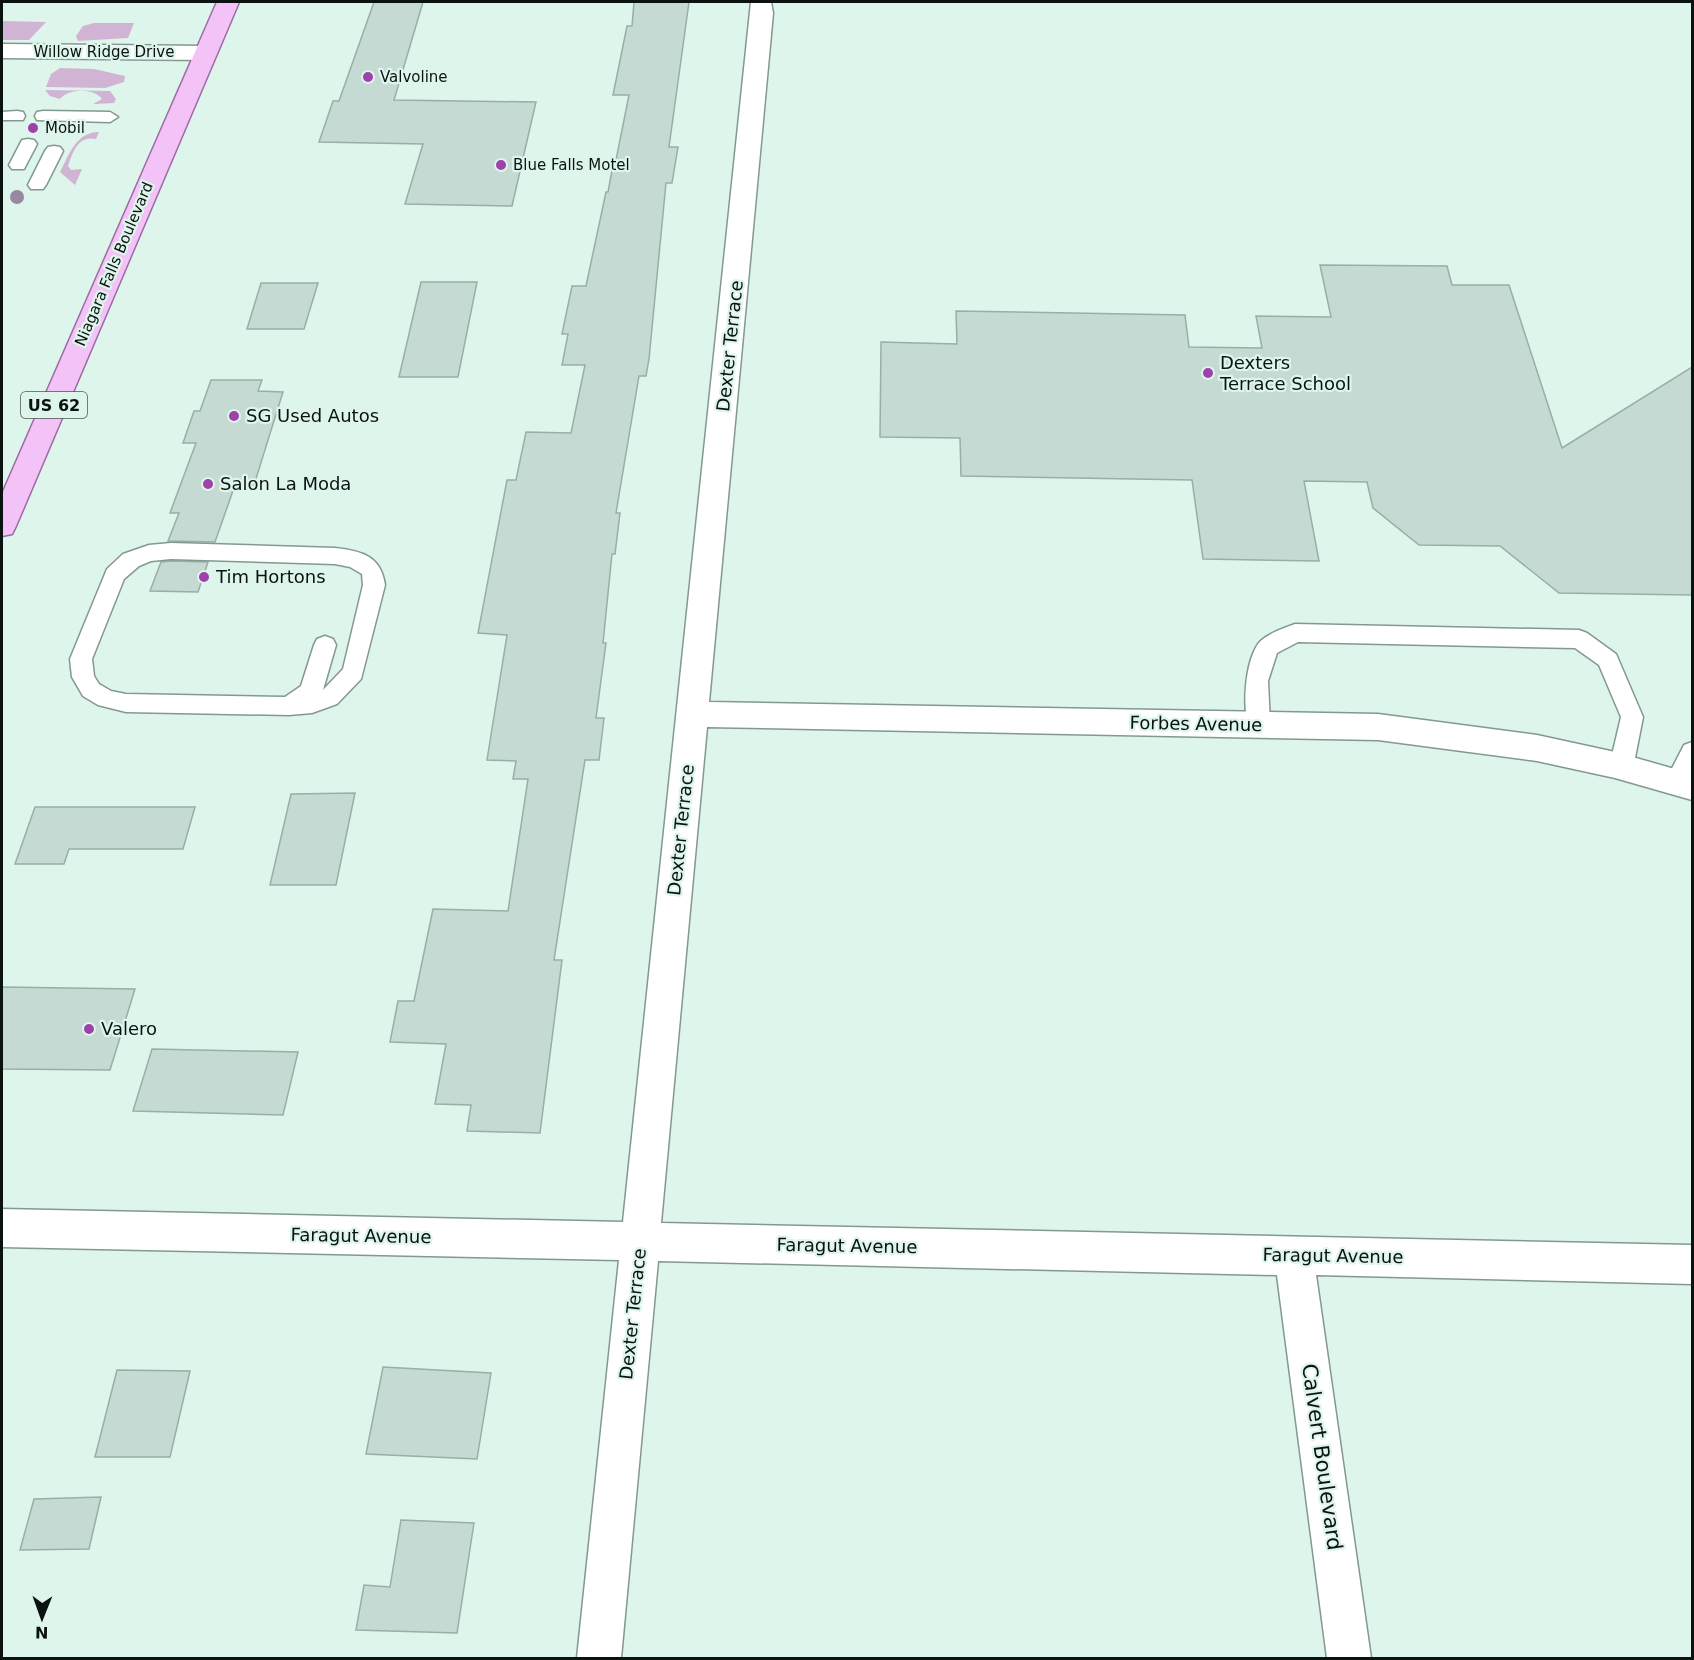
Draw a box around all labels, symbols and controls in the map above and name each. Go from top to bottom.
street label: Willow Ridge Drive [34,43,174,61]
place label: Valvoline [380,68,448,86]
marker: Valvoline [361,70,375,84]
place label: Mobil [45,119,85,137]
marker: Mobil [26,121,40,135]
place label: Blue Falls Motel [513,156,630,174]
marker: Blue Falls Motel [494,158,508,172]
street label: Niagara Falls Boulevard [71,179,157,349]
street label: Dexter Terrace [712,279,747,413]
place label: Dexters Terrace School [1219,352,1351,394]
marker: Dexters Terrace School [1201,366,1215,380]
road number: US 62 [21,392,87,418]
place label: SG Used Autos [246,405,379,426]
marker: SG Used Autos [227,409,241,423]
place label: Salon La Moda [220,473,351,494]
marker: Salon La Moda [201,477,215,491]
place label: Tim Hortons [215,566,326,587]
marker: Tim Hortons [197,570,211,584]
street label: Forbes Avenue [1130,712,1262,735]
street label: Dexter Terrace [663,763,698,897]
place label: Valero [101,1018,157,1039]
marker: Valero [82,1022,96,1036]
street label: Faragut Avenue [291,1224,432,1247]
street label: Faragut Avenue [777,1234,918,1257]
street label: Faragut Avenue [1263,1244,1404,1267]
street label: Dexter Terrace [615,1247,650,1381]
street label: Calvert Boulevard [1297,1362,1347,1552]
north arrow [12,1588,72,1648]
text: N [35,1623,49,1642]

